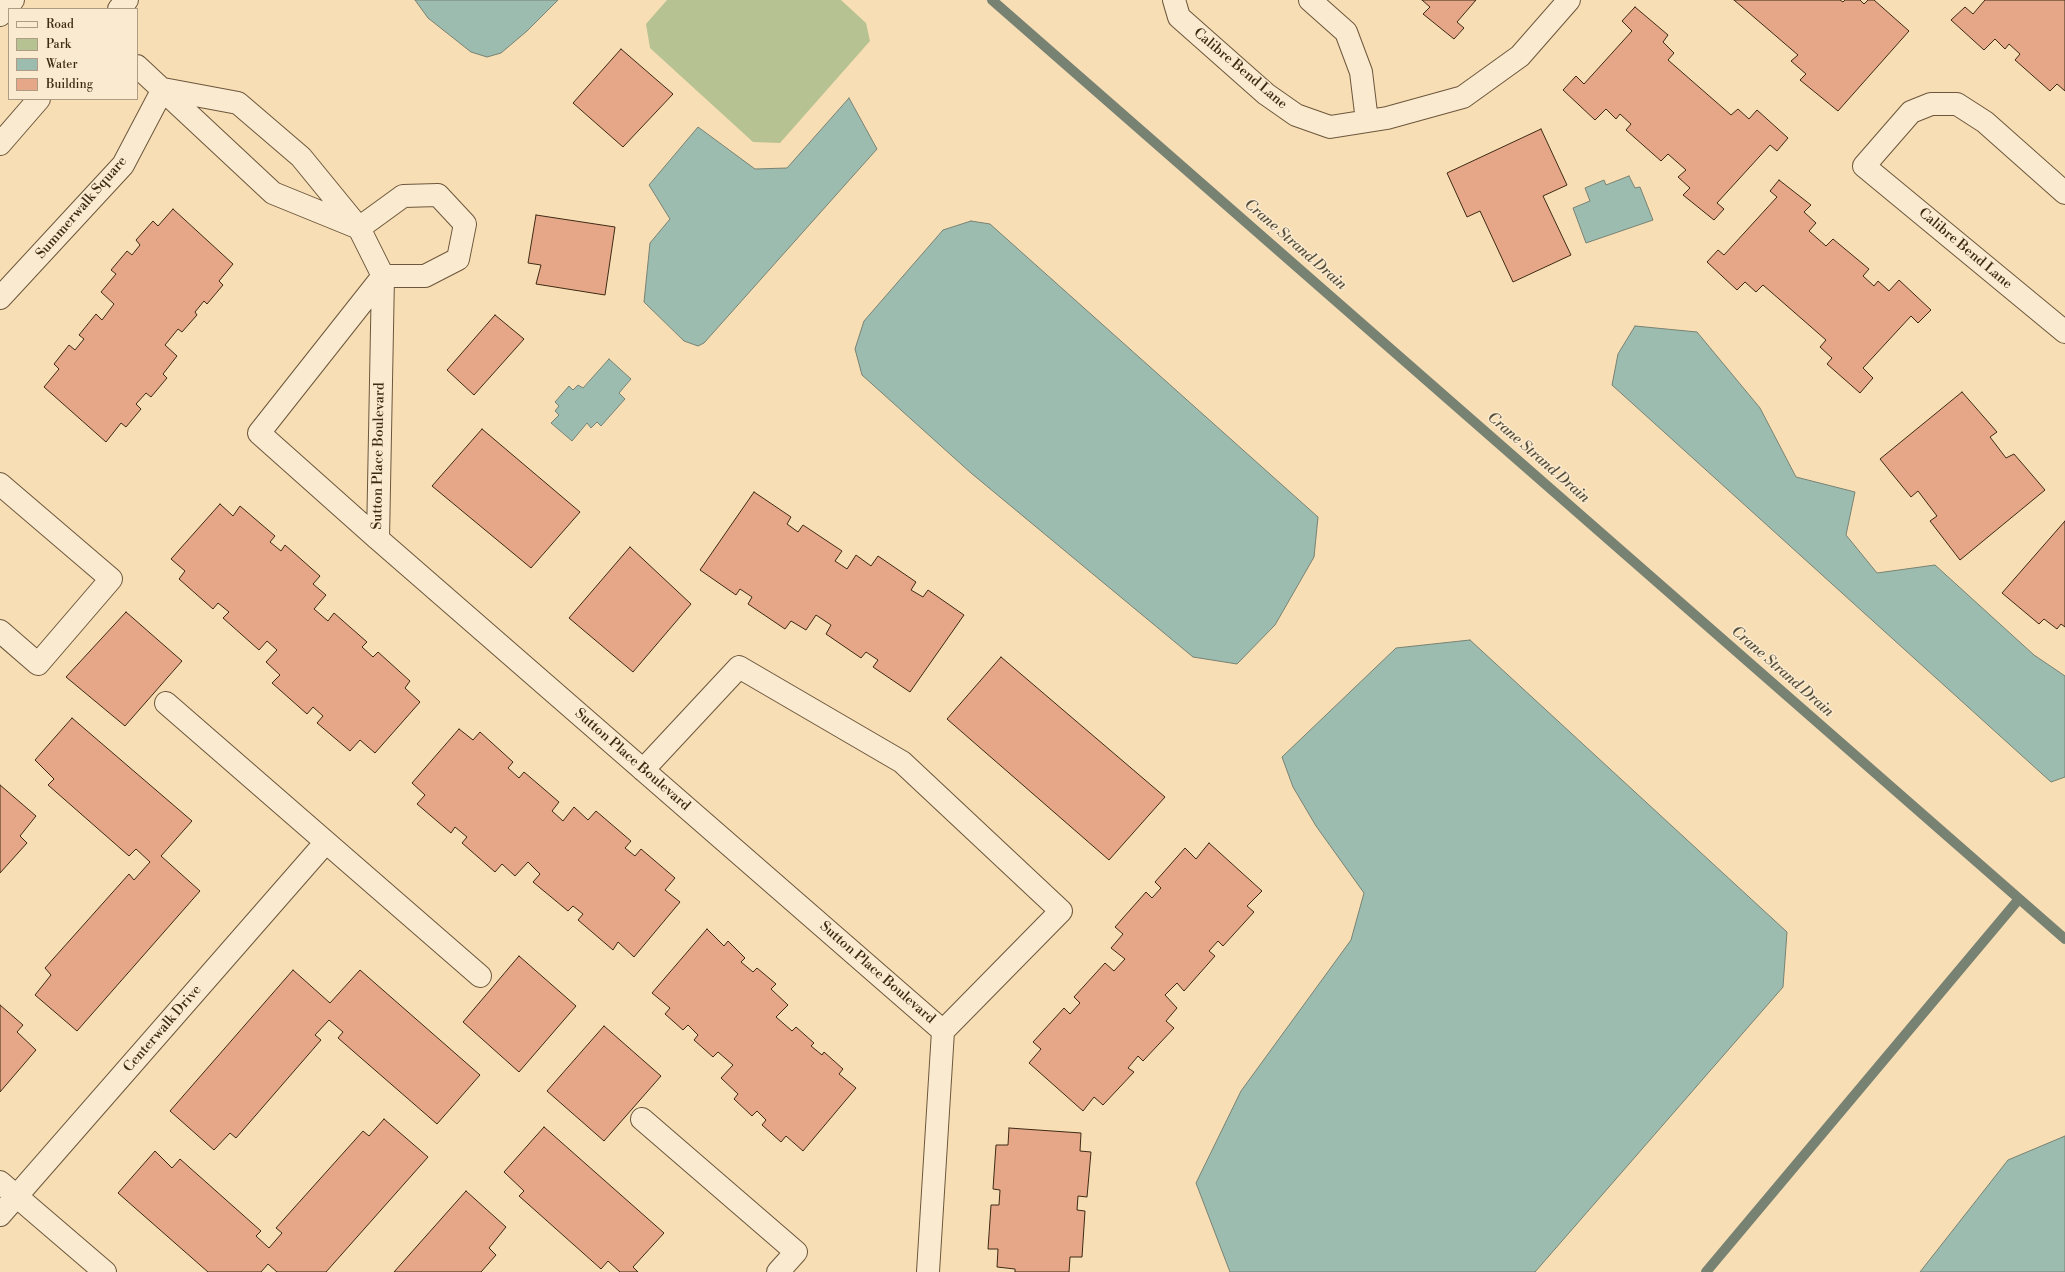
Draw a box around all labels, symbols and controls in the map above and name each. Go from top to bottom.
legend [8,8,138,100]
text: Road [46,17,74,32]
street label: Calibre Bend Lane [1190,25,1290,113]
text: Park [46,37,71,52]
text: Water [46,57,78,72]
text: Building [46,77,93,92]
street label: Summerwalk Square [33,153,131,263]
water label: Crane Strand Drain [1240,196,1350,294]
street label: Calibre Bend Lane [1915,205,2015,293]
street label: Sutton Place Boulevard [369,382,389,530]
water label: Crane Strand Drain [1483,409,1593,507]
water label: Crane Strand Drain [1727,623,1837,721]
street label: Sutton Place Boulevard [571,705,693,815]
street label: Sutton Place Boulevard [816,918,938,1028]
street label: Centerwalk Drive [120,982,206,1076]

